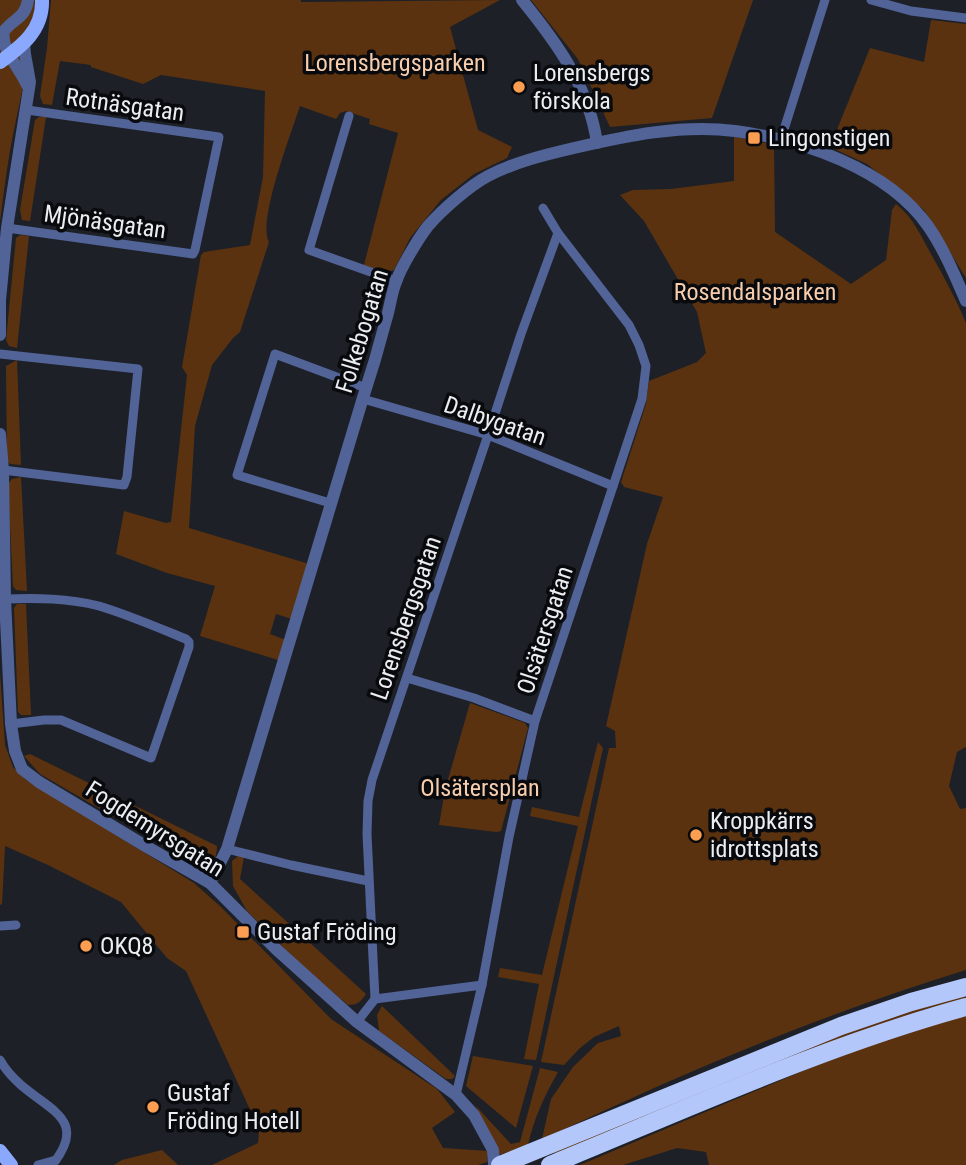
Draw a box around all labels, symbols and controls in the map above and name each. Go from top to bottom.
park label: Lorensbergsparken [304,49,486,77]
place label: Lorensbergs förskola [533,59,650,115]
marker: Lorensbergs förskola [511,79,527,95]
street label: Rotnäsgatan [64,83,186,127]
place label: Lingonstigen [768,124,890,152]
marker: Lingonstigen [746,130,762,146]
street label: Mjönäsgatan [42,200,168,244]
street label: Folkebogatan [330,266,394,396]
park label: Rosendalsparken [674,278,836,306]
street label: Dalbygatan [440,391,550,451]
street label: Lorensbergsgatan [365,533,447,703]
street label: Olsätersgatan [511,563,579,697]
park label: Olsätersplan [420,774,540,802]
street label: Fogdemyrsgatan [80,775,230,883]
place label: Kroppkärrs idrottsplats [710,807,819,863]
marker: Kroppkärrs idrottsplats [688,827,704,843]
place label: Gustaf Fröding [257,918,397,946]
marker: Gustaf Fröding [235,924,251,940]
place label: OKQ8 [100,932,153,960]
marker: OKQ8 [78,938,94,954]
place label: Gustaf Fröding Hotell [167,1079,300,1135]
marker: Gustaf Fröding Hotell [145,1099,161,1115]

